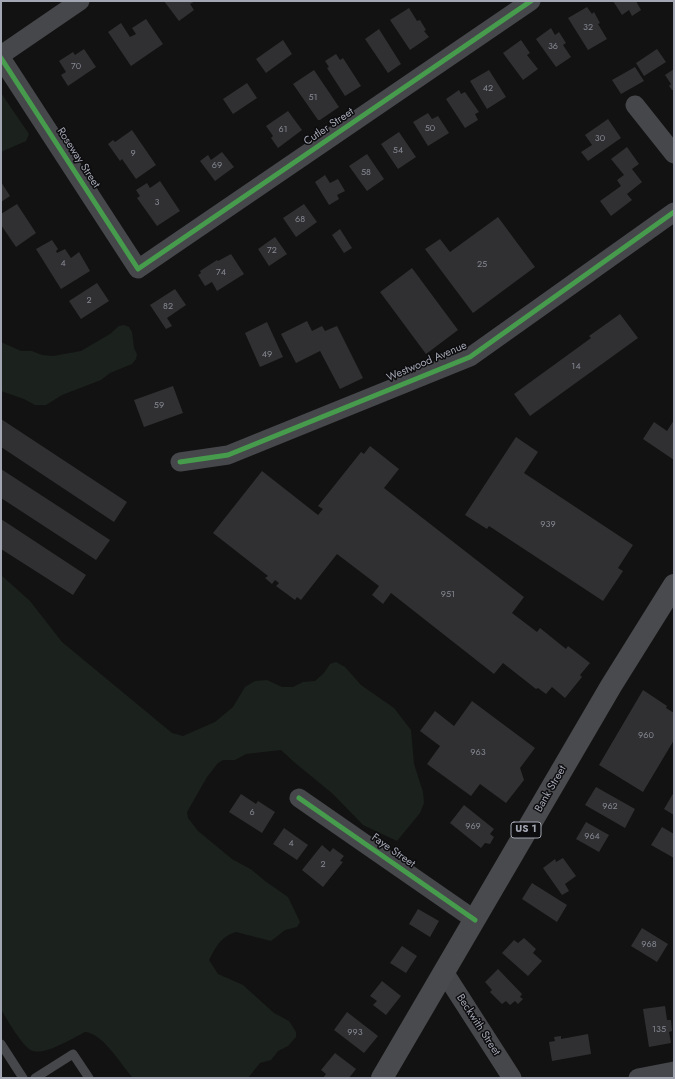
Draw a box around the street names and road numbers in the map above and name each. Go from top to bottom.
street label: Cutler Street [301,105,357,149]
street label: Roseway Street [54,125,102,191]
street label: Westwood Avenue [385,339,469,385]
street label: Bank Street [532,763,570,815]
road number: US 1 [511,822,541,838]
street label: Faye Street [369,831,417,871]
street label: Beckwith Street [453,992,503,1058]

